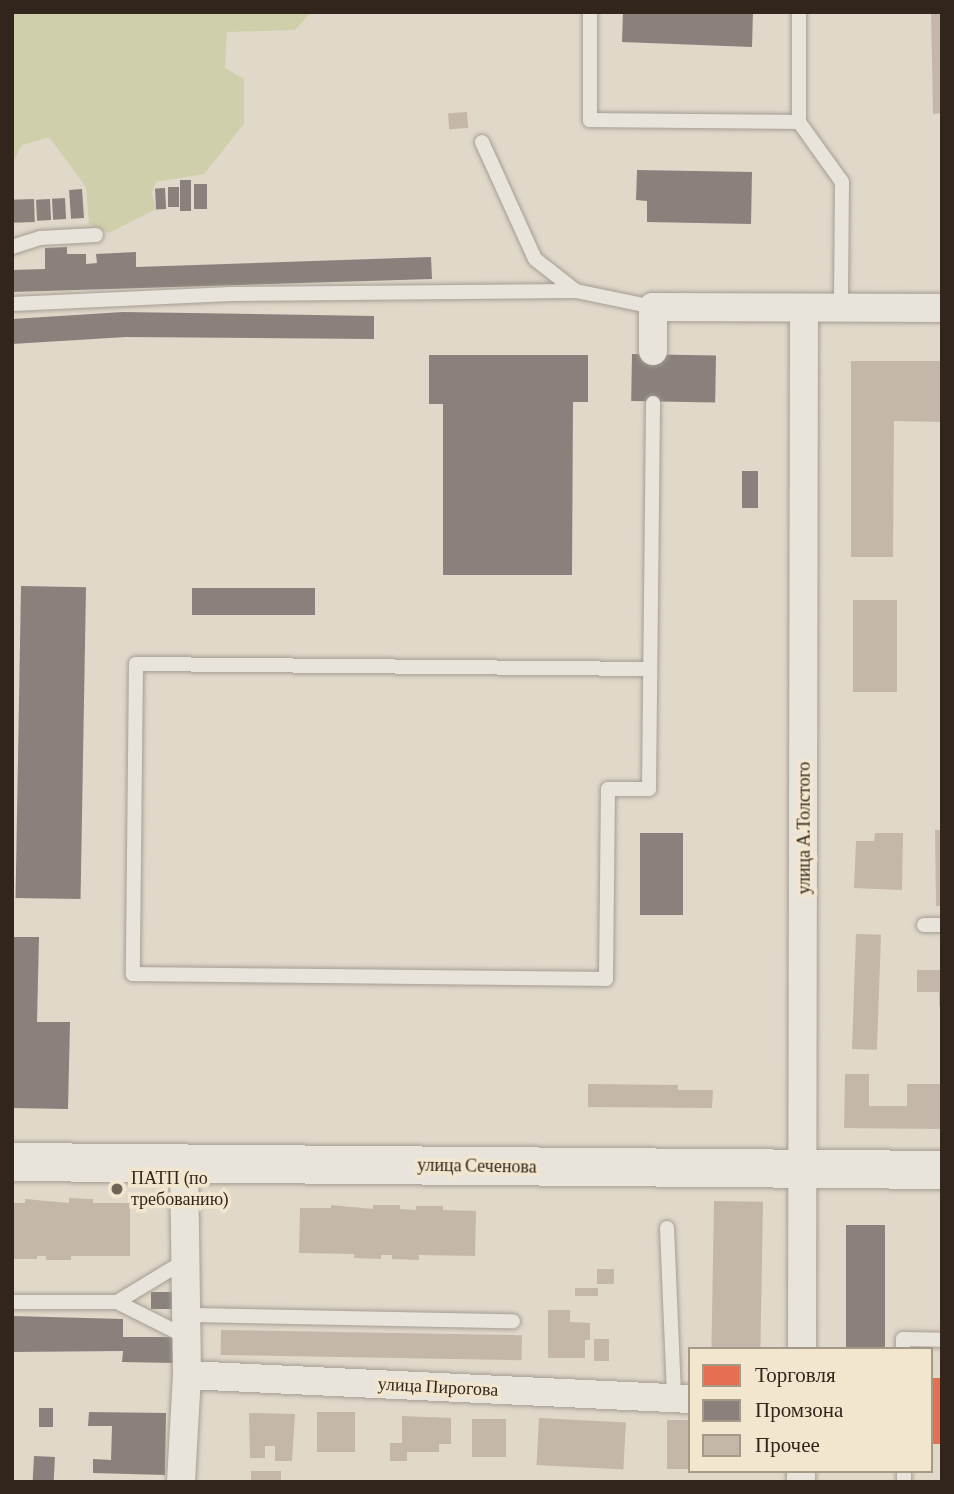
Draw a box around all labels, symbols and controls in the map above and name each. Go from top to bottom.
street label: улица А.Толстого [793,762,815,894]
street label: улица Сеченова [417,1154,537,1178]
place label: ПАТП (по требованию) [131,1168,230,1210]
marker: ПАТП (по требованию) [109,1181,125,1197]
legend [688,1347,933,1473]
text: Торговля [755,1363,836,1387]
street label: улица Пирогова [377,1373,499,1401]
text: Промзона [755,1398,843,1422]
text: Прочее [755,1433,820,1457]

